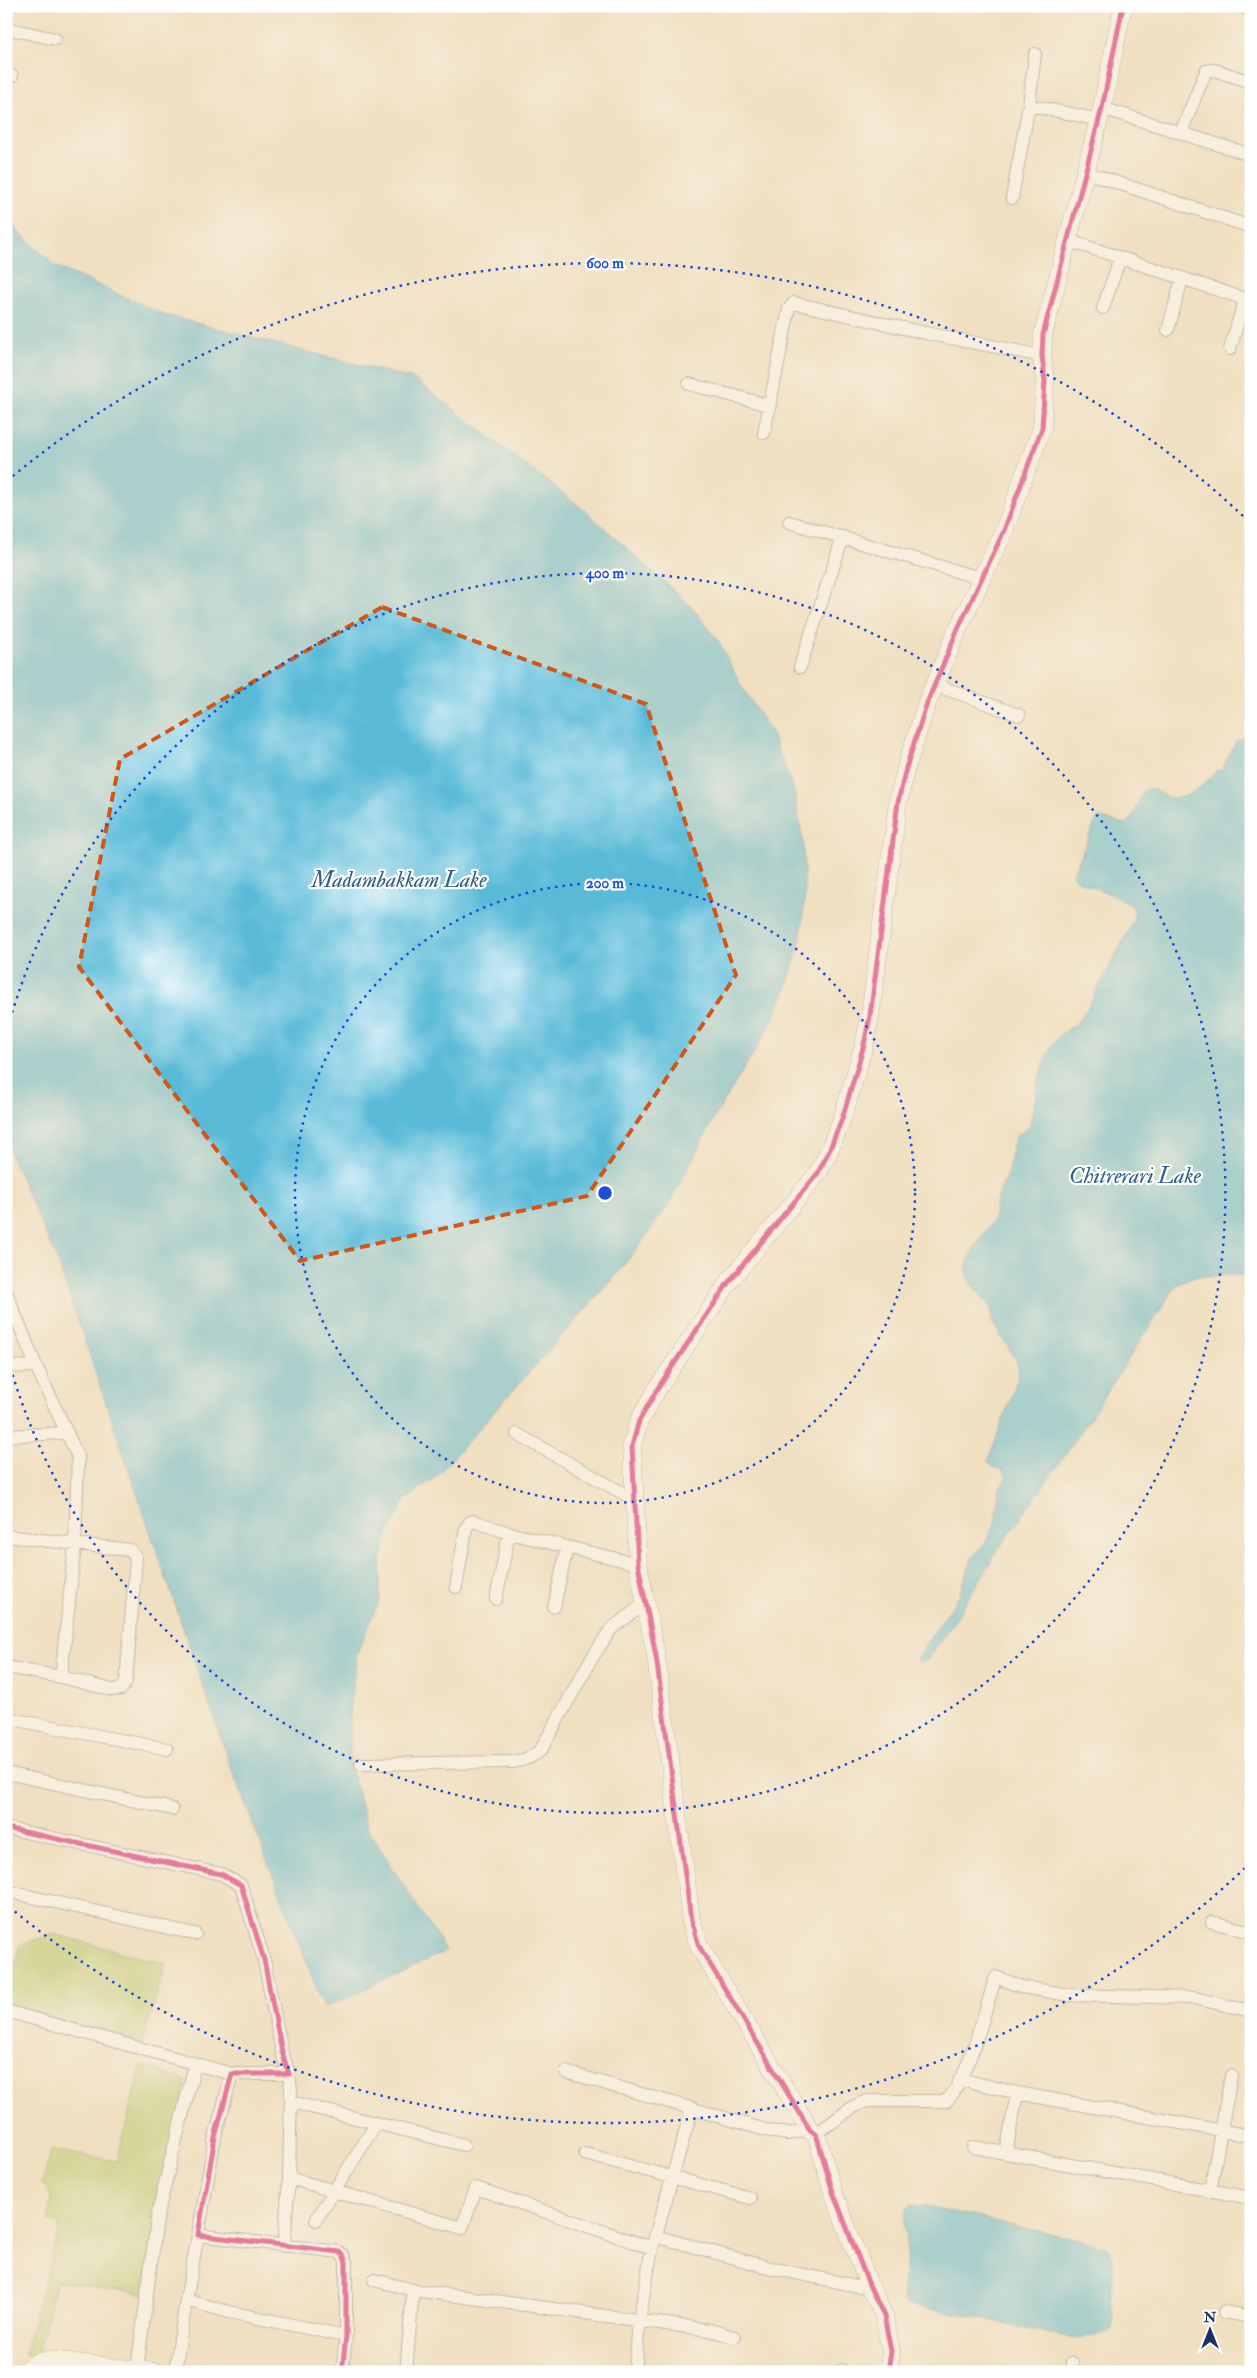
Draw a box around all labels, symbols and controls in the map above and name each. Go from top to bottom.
text: 600 m [586,254,624,273]
text: 400 m [585,564,624,583]
water label: Madambakkam Lake [309,866,487,894]
text: 200 m [586,874,624,893]
water label: Chitrerari Lake [1069,1162,1202,1190]
centre of rings [596,1184,614,1202]
north arrow [1184,2306,1234,2356]
text: N [1203,2309,1217,2326]

